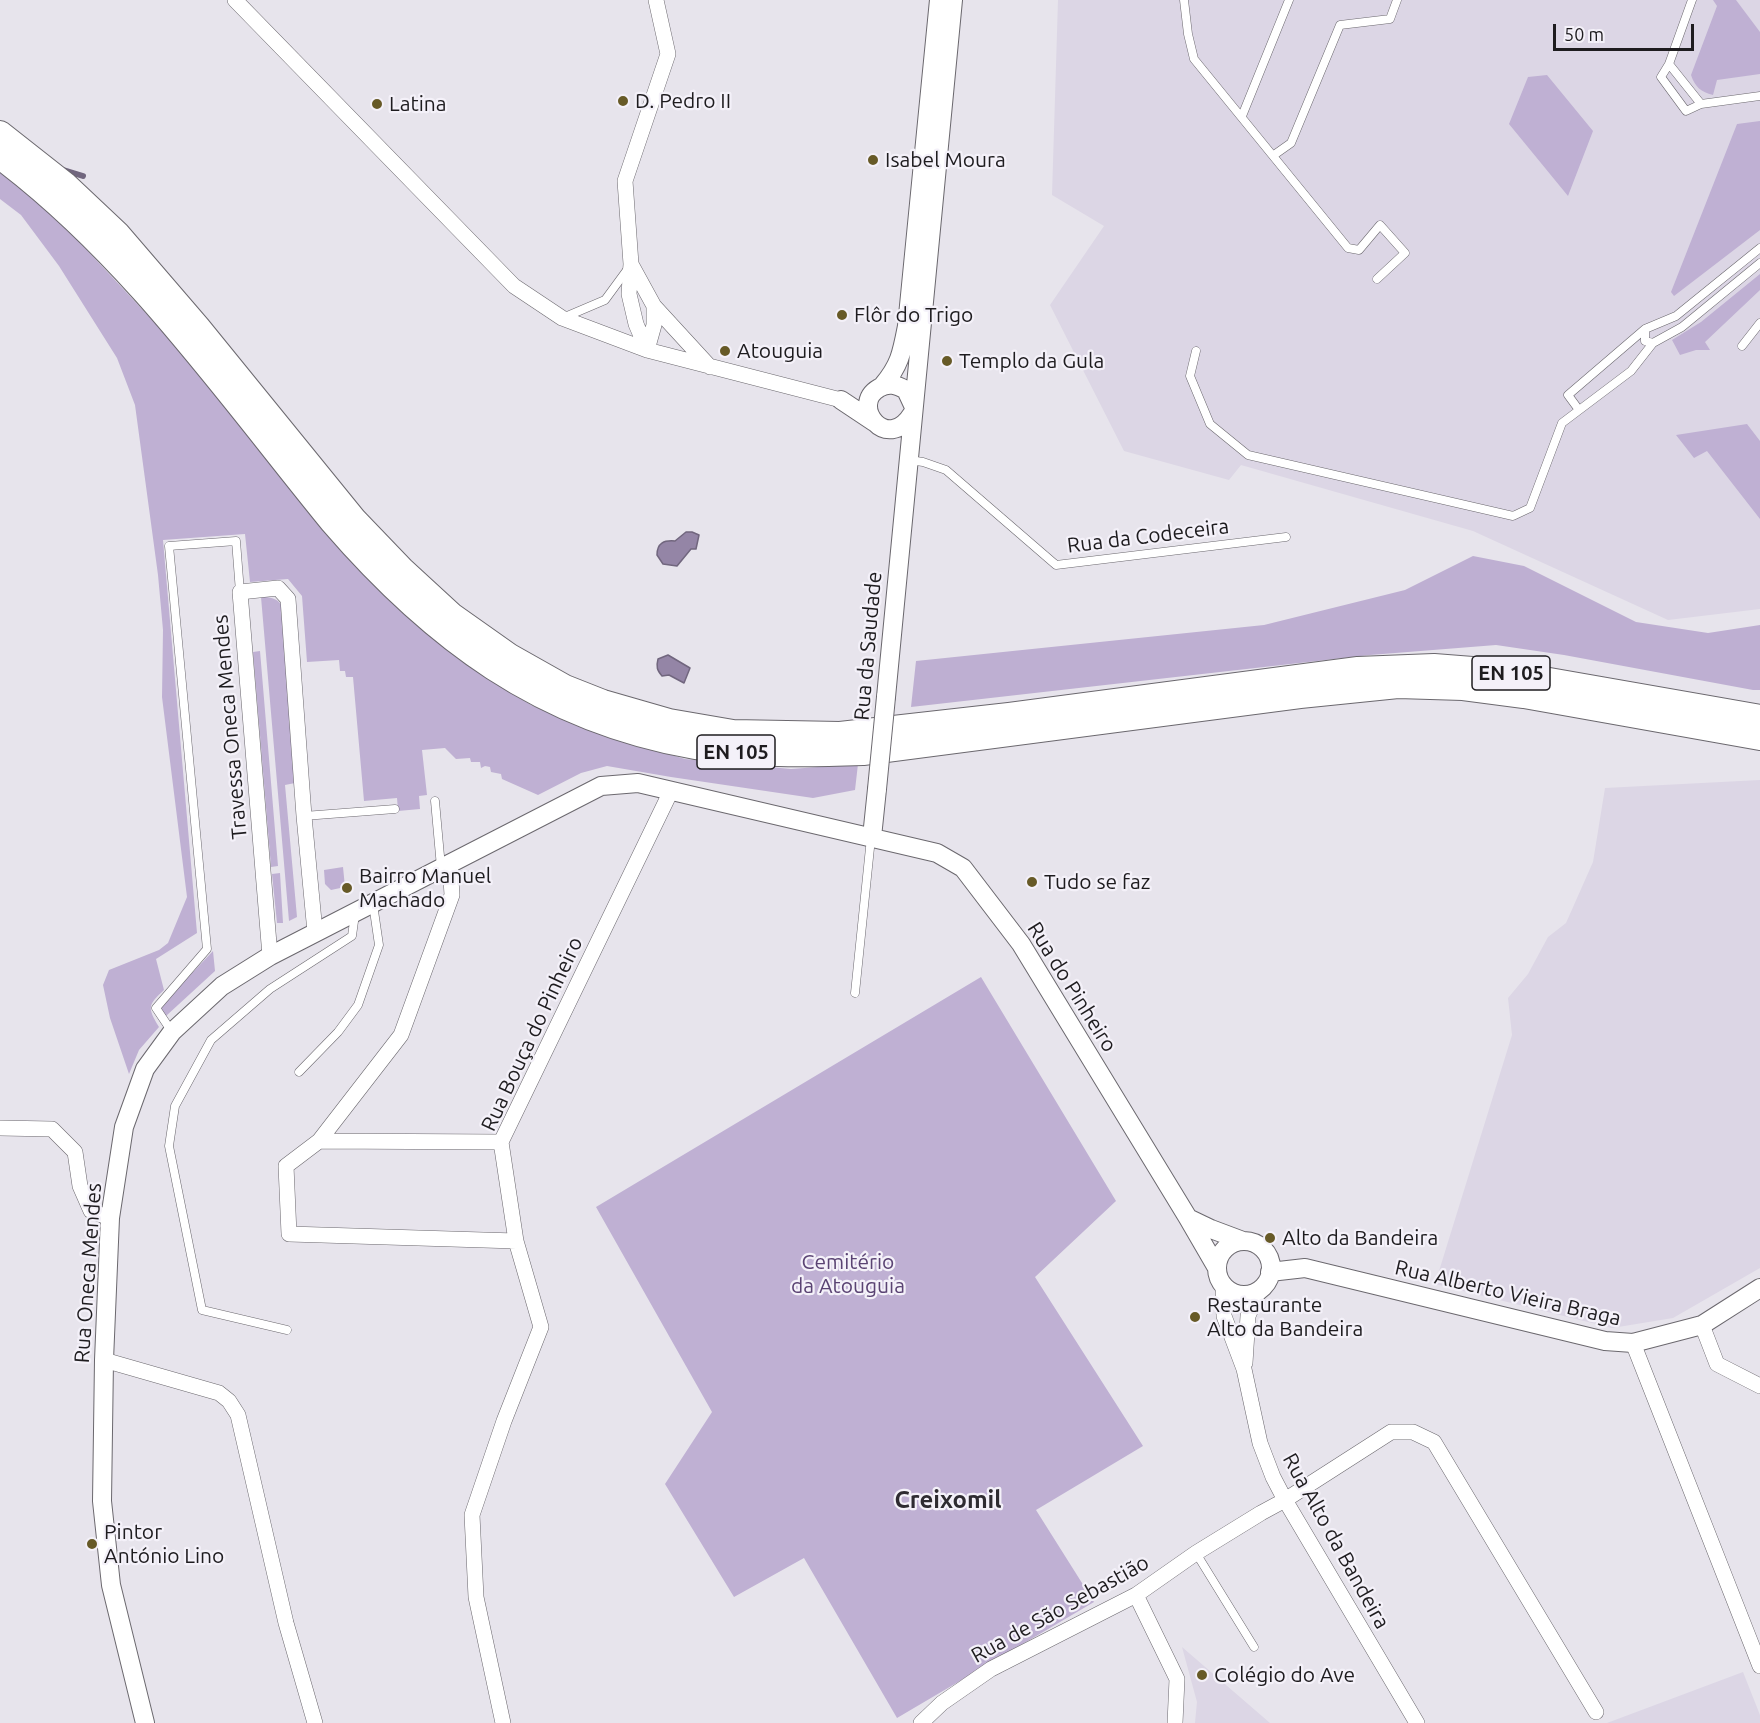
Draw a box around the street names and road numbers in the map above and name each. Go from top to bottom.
street label: Rua da Codeceira [1066,514,1230,558]
street label: Rua da Saudade [849,571,887,721]
street label: Travessa Oneca Mendes [208,614,252,840]
road number: EN 105 [1472,656,1550,690]
road number: EN 105 [697,735,775,769]
street label: Rua do Pinheiro [1022,917,1122,1057]
street label: Rua Bouça do Pinheiro [476,933,588,1135]
street label: Rua Oneca Mendes [69,1182,107,1364]
street label: Rua Alberto Vieira Braga [1393,1255,1623,1331]
street label: Rua Alto da Bandeira [1277,1449,1395,1633]
street label: Rua de São Sebastião [967,1550,1153,1668]

